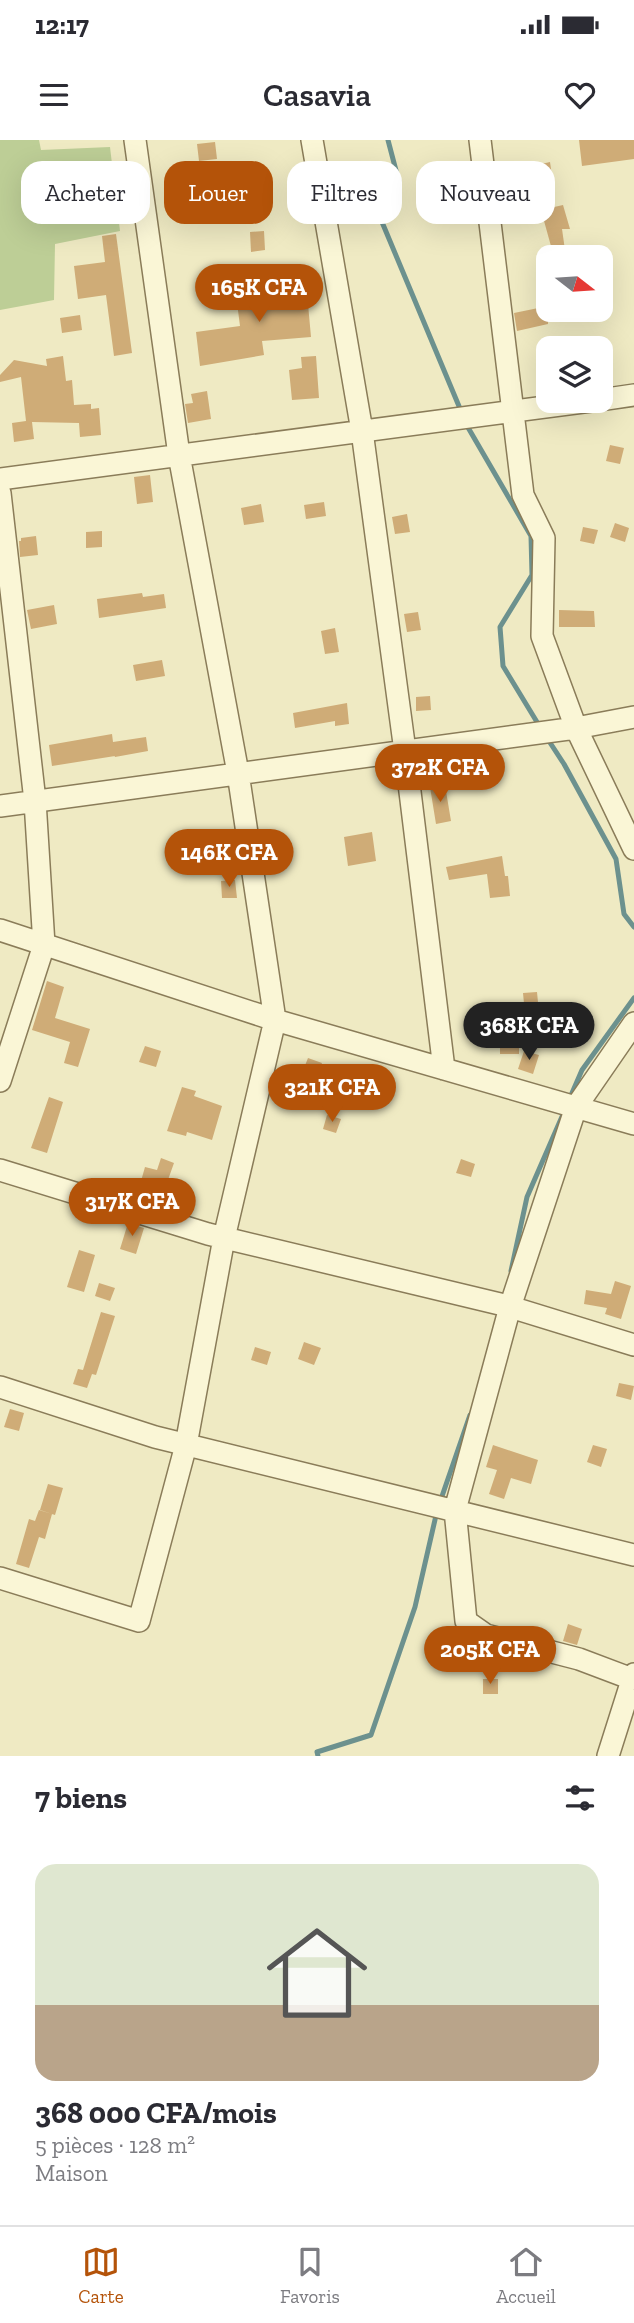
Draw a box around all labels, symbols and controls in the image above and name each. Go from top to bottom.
text: 12:17 [35,9,89,41]
icon: menu [35,76,73,114]
text: Casavia [263,76,371,114]
icon: heart [561,76,599,114]
chip: Acheter [21,161,150,224]
chip: Louer [164,161,273,224]
chip: Filtres [287,161,402,224]
chip: Nouveau [416,161,555,224]
north arrow [536,245,612,322]
map controls [536,245,613,413]
pin: 165K CFA [187,264,331,324]
text: 165K CFA [211,273,307,301]
button: layers [536,336,613,413]
pin: 372K CFA [368,744,512,804]
text: 372K CFA [391,753,489,781]
pin: 146K CFA [157,830,301,889]
text: 146K CFA [181,838,277,866]
pin: 368K CFA [457,1002,601,1062]
text: 368K CFA [479,1011,579,1039]
pin: 321K CFA [260,1065,404,1124]
text: 321K CFA [284,1073,380,1101]
pin: 317K CFA [60,1178,204,1238]
text: 317K CFA [85,1187,179,1215]
pin: 205K CFA [418,1626,562,1686]
text: 205K CFA [440,1635,540,1663]
icon: filters [561,1779,599,1817]
text: 7 biens [35,1780,127,1816]
icon: home [254,1910,380,2036]
text: 368 000 CFA/mois [35,2095,277,2131]
text: 5 pièces · 128 m² [35,2131,195,2159]
text: Maison [35,2159,108,2187]
tab: Carte [78,2243,124,2308]
tab: Favoris [280,2243,340,2308]
tab: Accueil [496,2243,556,2308]

